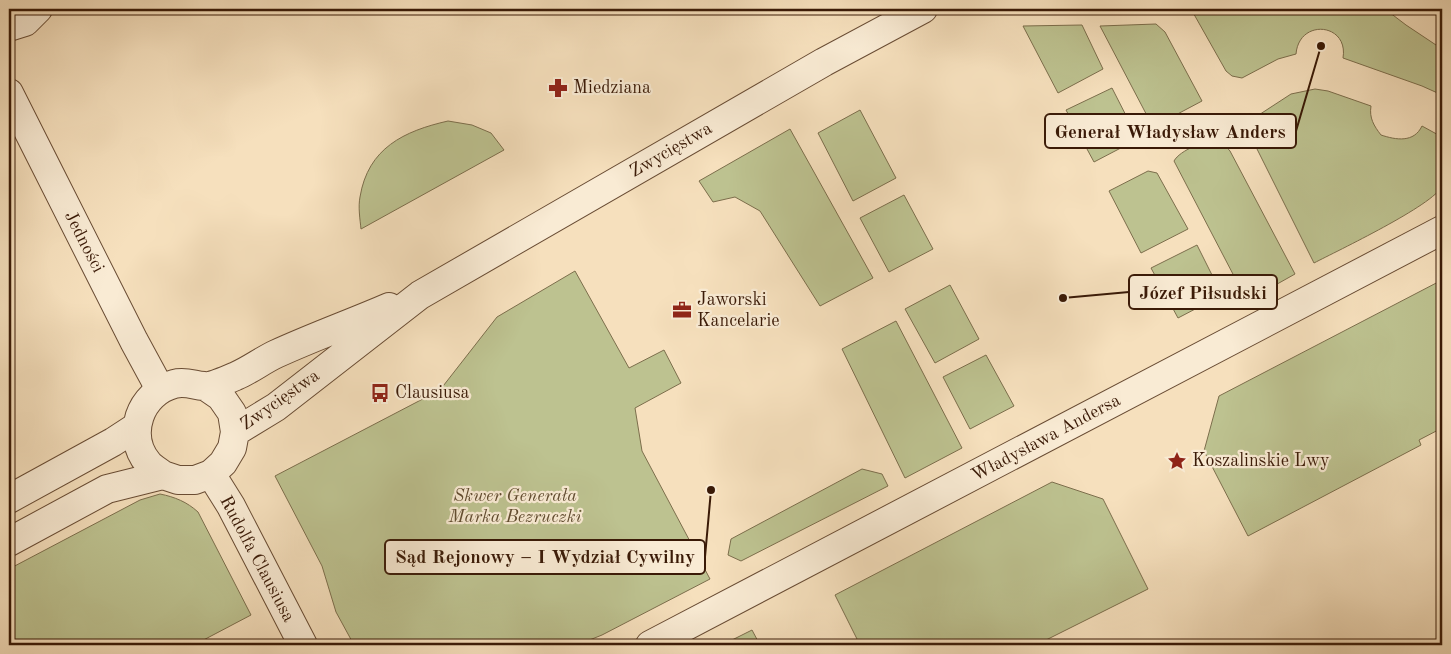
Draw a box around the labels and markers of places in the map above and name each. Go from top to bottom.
pharmacy icon: Miedziana [547,77,569,99]
place label: Miedziana [573,79,651,97]
callout: Generał Władysław Anders [1045,114,1296,148]
callout: Józef Piłsudski [1129,275,1277,309]
place label: Jaworski Kancelarie [697,291,780,330]
office icon: Jaworski Kancelarie [671,299,693,321]
bus stop icon: Clausiusa [369,382,391,404]
place label: Clausiusa [395,384,470,402]
place icon: Koszalinskie Lwy [1166,450,1188,472]
place label: Koszalinskie Lwy [1192,452,1330,470]
callout: Sąd Rejonowy – I Wydział Cywilny [385,540,705,574]

